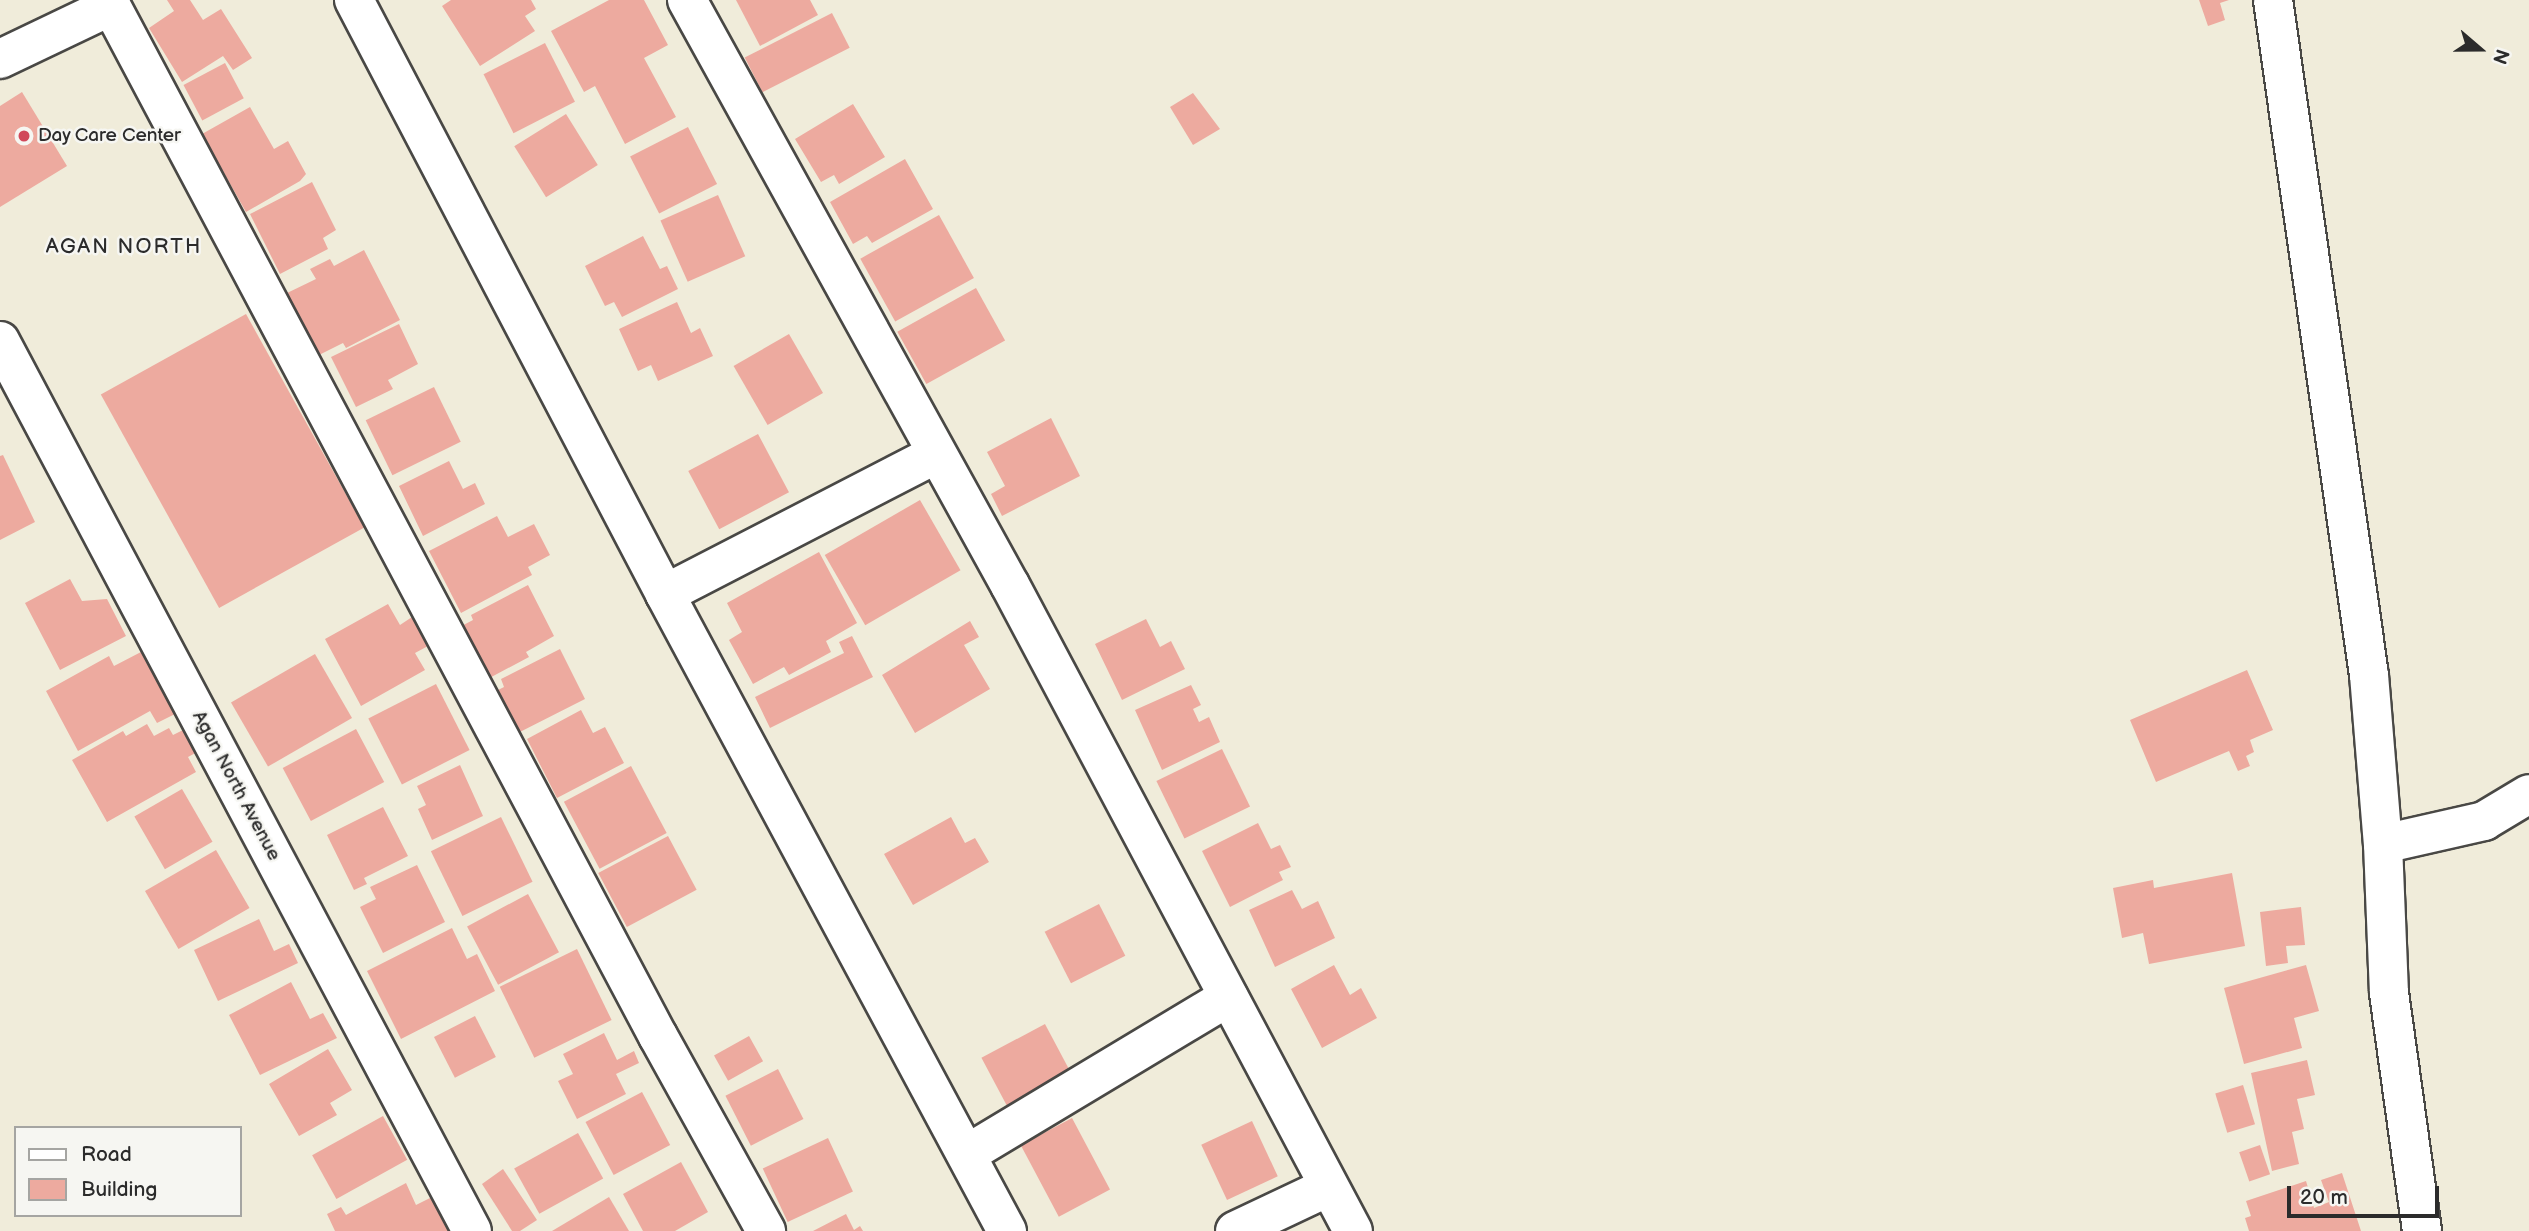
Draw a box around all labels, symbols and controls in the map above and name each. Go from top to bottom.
north arrow [2445,14,2515,84]
text: N [2487,46,2513,67]
place label: Day Care Center [38,125,182,147]
marker: Day Care Center [16,128,32,144]
district label: AGAN NORTH [47,234,201,260]
street label: Agan North Avenue [187,707,285,865]
legend [14,1126,242,1217]
text: Road [81,1142,132,1167]
scale bar [2291,1172,2443,1216]
text: Building [81,1177,157,1202]
text: 20 m [2300,1185,2348,1210]

